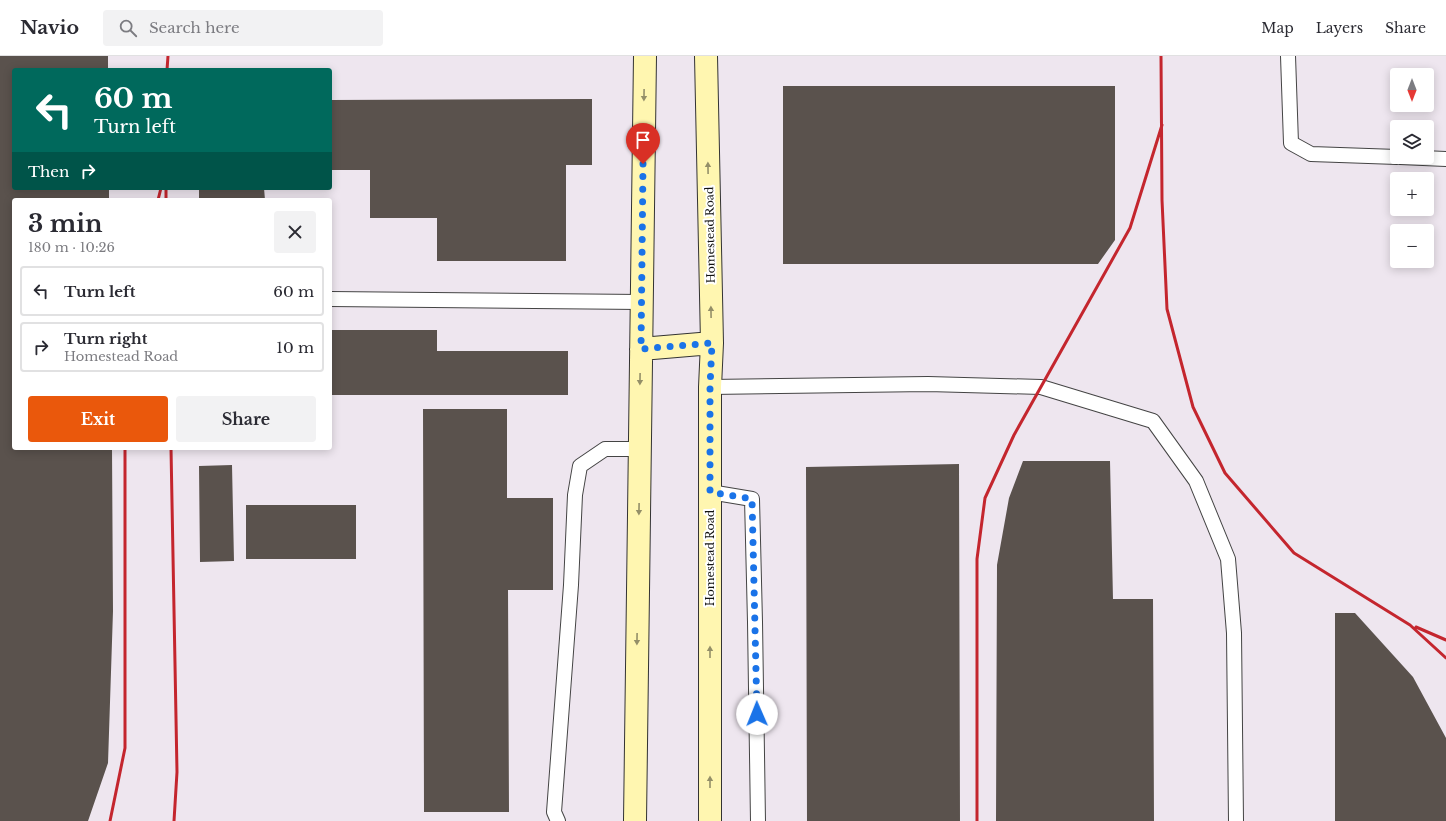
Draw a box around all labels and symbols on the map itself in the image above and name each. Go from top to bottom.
north arrow [1390,68,1434,112]
one-way arrow [641,89,647,102]
pin [626,123,660,164]
one-way arrow [705,161,711,174]
street label: Homestead Road [702,186,718,283]
one-way arrow [708,306,715,318]
one-way arrow [637,373,644,385]
one-way arrow [636,503,642,516]
street label: Homestead Road [703,509,717,606]
one-way arrow [634,633,640,646]
one-way arrow [707,645,713,658]
position arrow [736,693,778,735]
one-way arrow [707,775,713,788]

